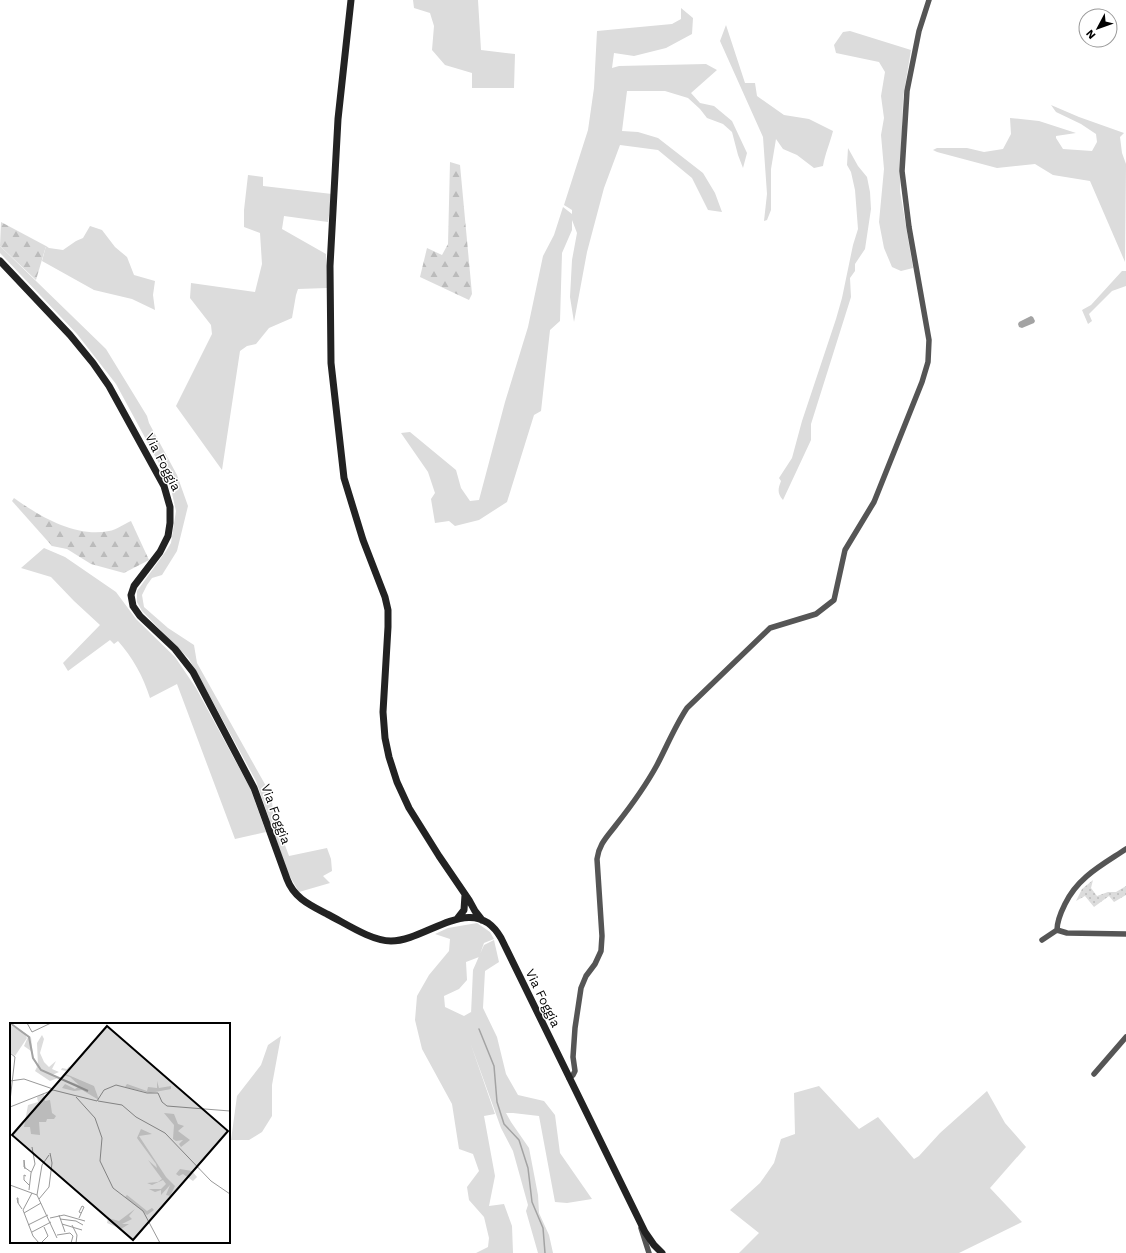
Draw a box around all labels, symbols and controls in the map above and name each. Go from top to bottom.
north arrow [1078,8,1118,48]
text: N [1083,27,1098,42]
street label: Via Foggia [142,431,184,494]
street label: Via Foggia [258,782,294,847]
street label: Via Foggia [522,966,564,1030]
inset map [10,1023,230,1243]

